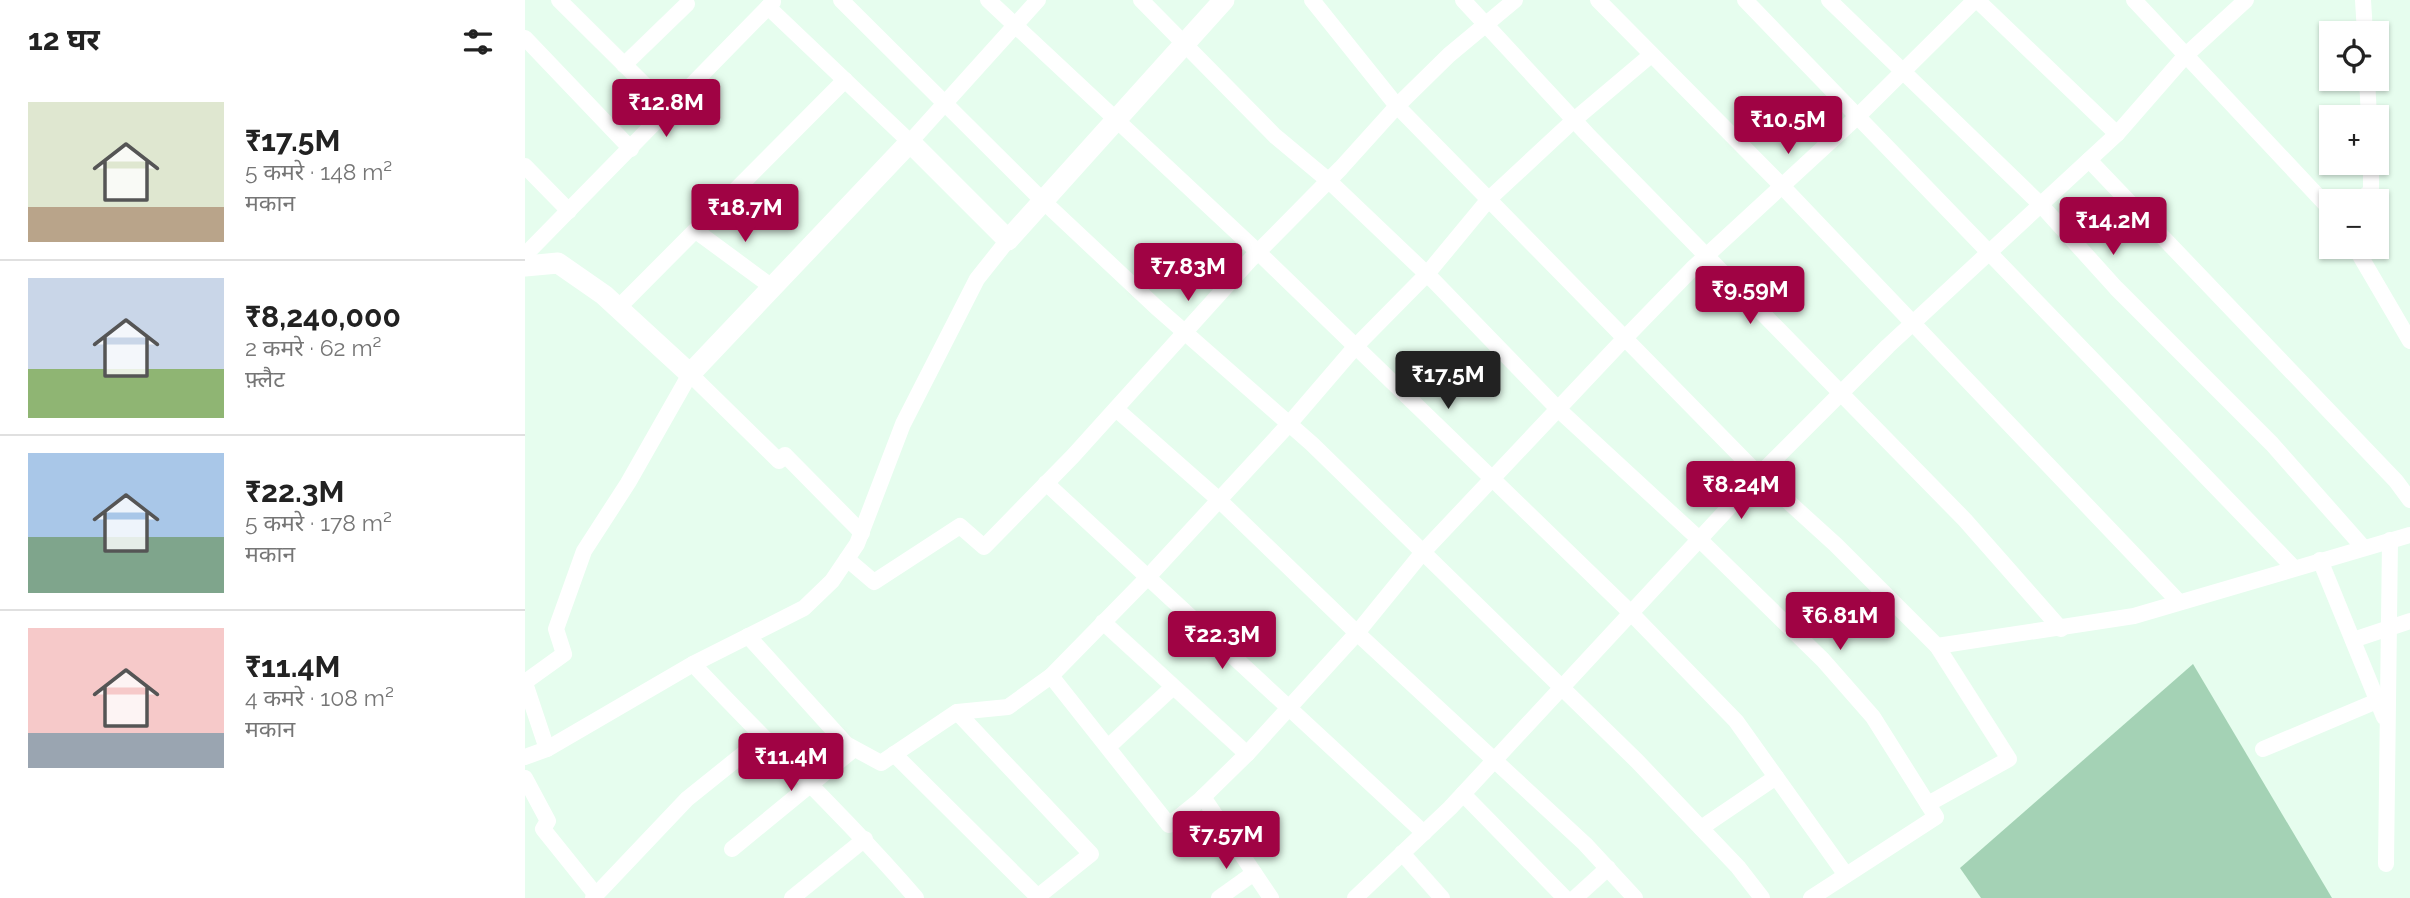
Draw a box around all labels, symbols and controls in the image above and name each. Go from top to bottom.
map controls [2319,21,2389,259]
button: locate [2319,21,2389,91]
text: 12 घर [28,22,100,57]
icon: filters [459,23,497,61]
pin: ₹12.8M [609,80,723,139]
text: ₹12.8M [628,88,704,115]
pin: ₹10.5M [1731,96,1845,156]
text: ₹10.5M [1750,105,1826,132]
button: + [2319,105,2389,175]
text: ₹17.5M [245,123,340,158]
icon: home [84,130,168,214]
text: 5 कमरे · 148 m² [245,158,392,185]
pin: ₹18.7M [688,184,802,244]
text: मकान [245,189,295,216]
button: − [2319,189,2389,259]
text: ₹18.7M [707,193,783,220]
pin: ₹14.2M [2056,198,2170,257]
text: ₹14.2M [2076,206,2150,233]
pin: ₹7.83M [1131,244,1245,303]
text: ₹7.83M [1150,252,1226,279]
pin: ₹9.59M [1693,266,1807,326]
text: ₹9.59M [1711,275,1789,302]
text: ₹8,240,000 [245,299,401,334]
icon: home [84,306,168,390]
text: 2 कमरे · 62 m² [245,334,382,361]
pin: ₹17.5M [1391,352,1505,411]
text: ₹17.5M [1411,360,1485,387]
text: फ़्लैट [245,365,285,392]
pin: ₹8.24M [1684,462,1798,521]
text: ₹8.24M [1702,470,1780,497]
text: ₹22.3M [245,474,344,509]
icon: home [84,481,168,565]
text: 5 कमरे · 178 m² [245,509,392,536]
text: मकान [245,540,295,567]
pin: ₹6.81M [1783,592,1897,652]
text: ₹6.81M [1802,601,1878,628]
pin: ₹22.3M [1165,612,1279,671]
text: ₹22.3M [1184,620,1260,647]
text: ₹11.4M [245,649,341,684]
icon: home [84,656,168,740]
text: 4 कमरे · 108 m² [245,684,394,711]
text: मकान [245,715,295,742]
pin: ₹11.4M [734,734,848,793]
text: ₹11.4M [754,742,828,769]
pin: ₹7.57M [1169,812,1283,871]
text: ₹7.57M [1189,820,1263,847]

